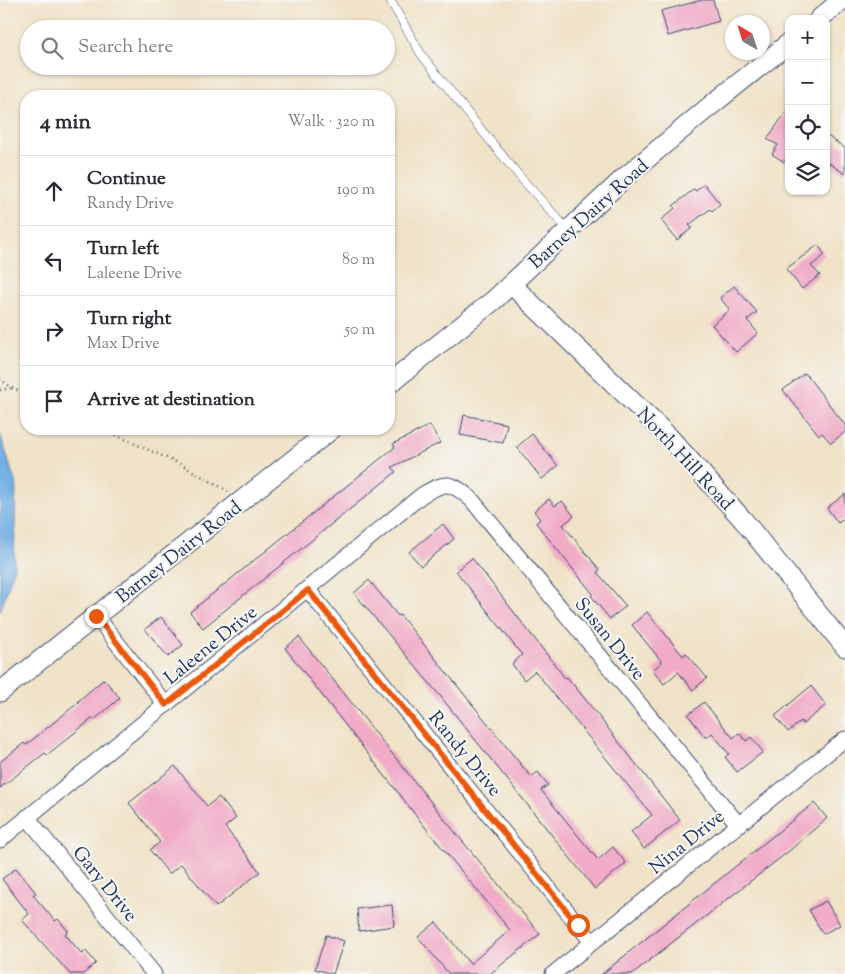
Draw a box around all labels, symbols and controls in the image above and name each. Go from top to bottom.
north arrow [725,15,770,60]
map controls [785,15,830,195]
button: + [785,15,830,60]
search box [20,20,395,75]
icon: search [38,34,66,62]
text: Search here [78,34,173,61]
button: − [785,60,830,105]
button: locate [785,105,830,150]
text: 4 min [40,108,91,138]
text: Walk · 320 m [288,111,375,134]
button: layers [785,150,830,195]
street label: Barney Dairy Road [524,153,656,276]
text: Continue [87,166,166,193]
icon: ahead [40,177,68,205]
text: 190 m [337,179,375,202]
text: Randy Drive [87,193,174,216]
text: Turn left [87,236,159,263]
icon: left [40,247,68,275]
text: 80 m [342,249,375,272]
text: Laleene Drive [87,263,182,286]
text: Turn right [87,306,171,333]
icon: right [40,317,68,345]
text: 50 m [344,319,375,342]
text: Max Drive [87,333,160,356]
icon: arrive [40,387,68,415]
text: Arrive at destination [87,387,255,414]
street label: North Hill Road [629,402,739,517]
street label: Barney Dairy Road [111,495,248,611]
street label: Susan Drive [567,592,651,687]
street label: Laleene Drive [159,600,264,692]
route end [85,605,108,628]
street label: Randy Drive [421,706,507,803]
street label: Nina Drive [644,804,731,882]
street label: Gary Drive [65,841,143,928]
route start [567,914,590,937]

